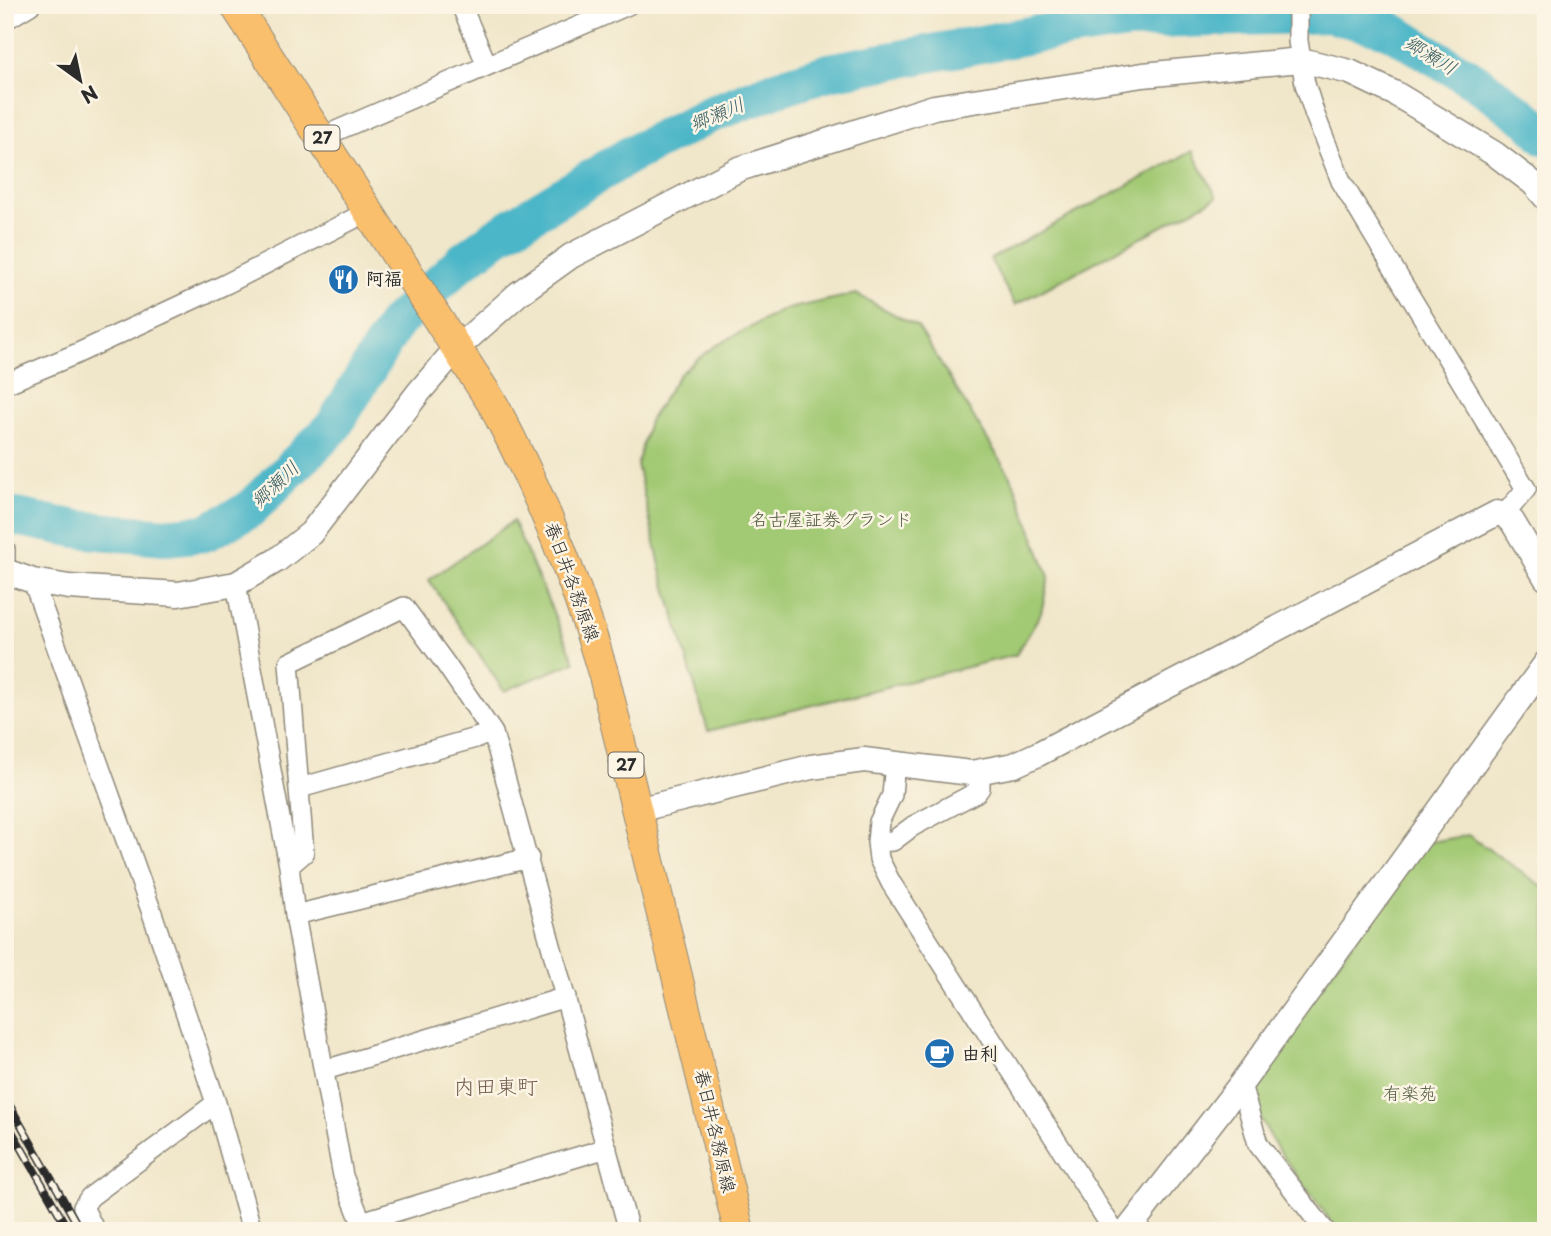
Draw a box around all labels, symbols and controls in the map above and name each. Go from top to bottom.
water label: 郷瀬川 [1400,27,1463,81]
north arrow [46,46,116,116]
text: N [76,79,104,111]
water label: 郷瀬川 [685,89,748,137]
road number: 27 [304,126,340,150]
restaurant icon: 阿福 [326,262,360,296]
place label: 阿福 [366,264,402,291]
water label: 郷瀬川 [244,453,305,513]
park label: 名古屋証券グランド [750,505,912,532]
street label: 春日井各務原線 [539,518,608,645]
road number: 27 [608,752,644,778]
cafe icon: 由利 [922,1037,956,1071]
place label: 由利 [962,1039,998,1066]
street label: 春日井各務原線 [689,1066,744,1195]
district label: 内田東町 [454,1069,538,1101]
park label: 有楽苑 [1383,1079,1437,1106]

